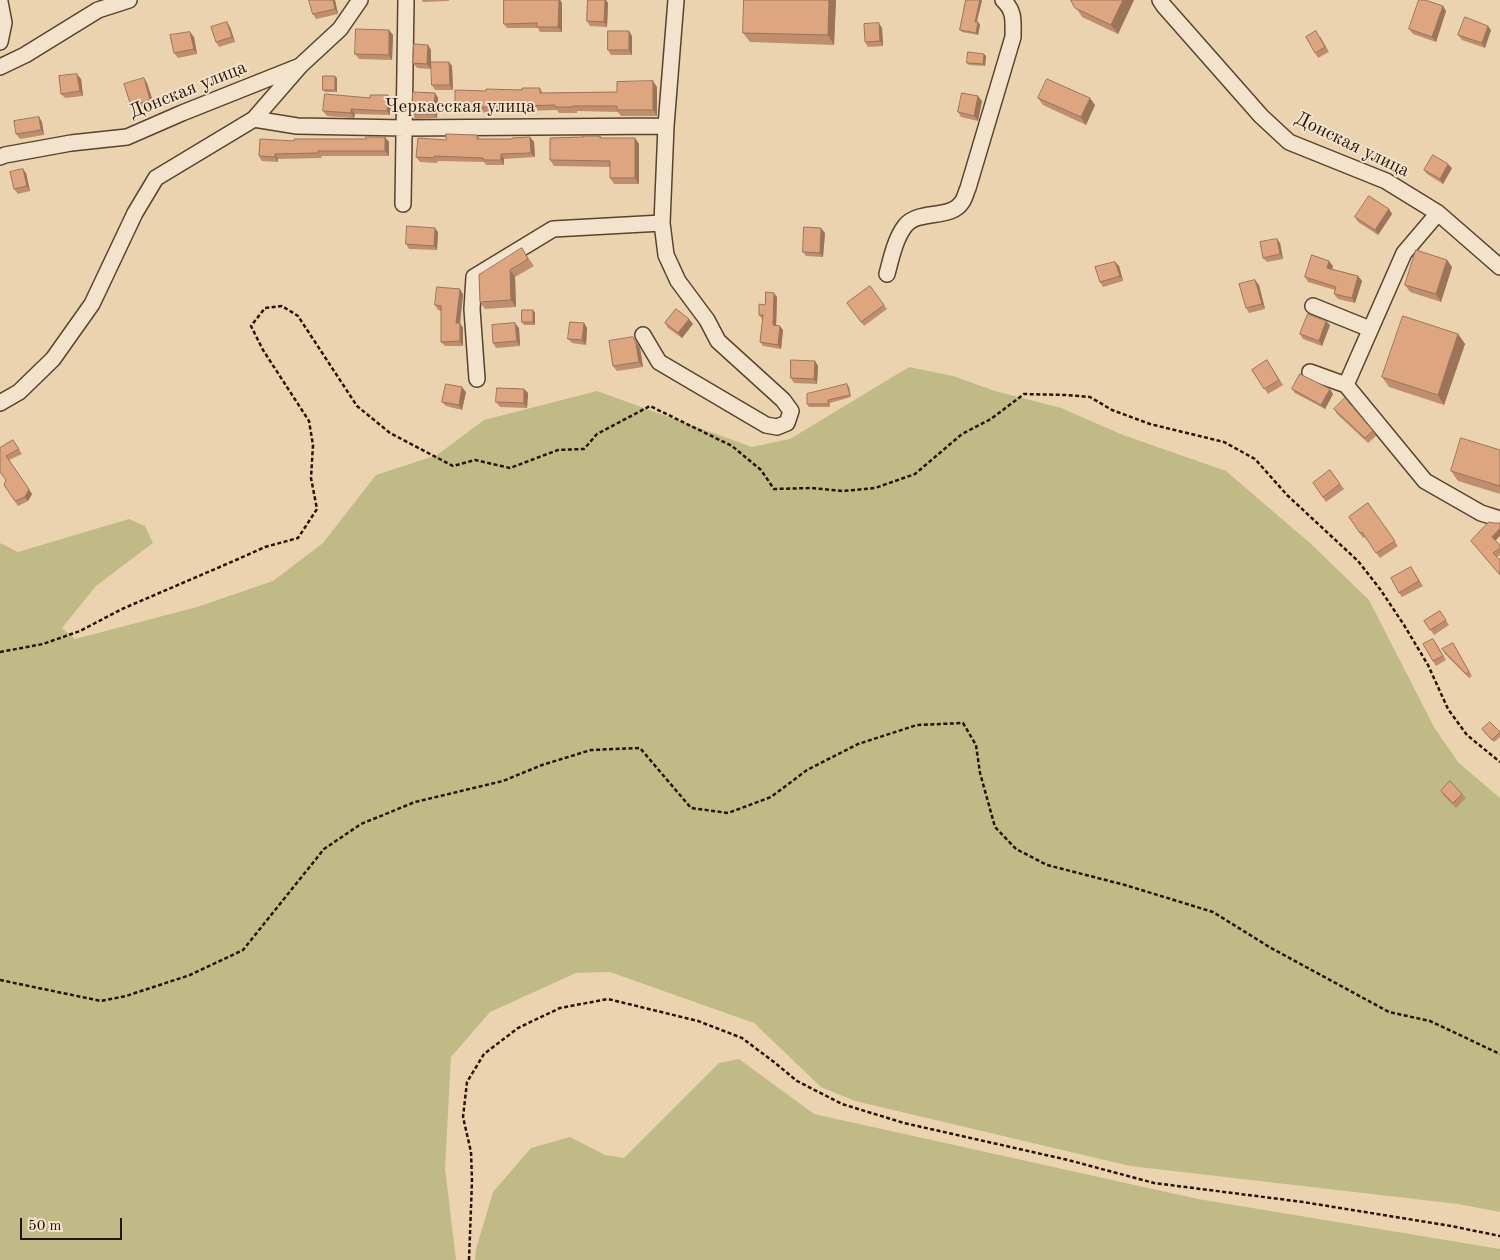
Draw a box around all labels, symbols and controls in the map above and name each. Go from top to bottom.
street label: Донская улица [126,56,250,124]
street label: Черкасская улица [385,96,535,118]
street label: Донская улица [1291,107,1413,183]
scale bar [22,1208,125,1240]
text: 50 m [28,1219,62,1234]

